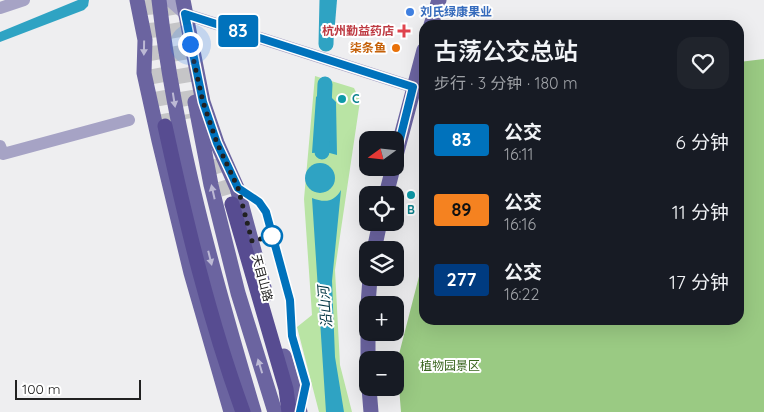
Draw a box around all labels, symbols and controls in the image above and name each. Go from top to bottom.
place label: 刘氏绿康果业 [420,4,492,19]
marker: 刘氏绿康果业 [404,6,416,18]
line badge: 83 [216,15,260,47]
text: 83 [228,19,248,42]
place label: 杭州勤益药店 [322,23,394,38]
marker: 杭州勤益药店 [398,25,410,37]
your location [178,32,203,57]
text: 古荡公交总站 [434,36,578,66]
button: heart [677,37,729,89]
one-way arrow [140,40,148,56]
place label: 柒条鱼 [350,40,386,55]
marker: 柒条鱼 [390,42,402,54]
text: 步行 · 3 分钟 · 180 m [434,73,578,93]
place label: C [352,91,360,106]
one-way arrow [170,93,178,109]
marker: C [336,93,348,105]
text: 公交 [504,120,542,144]
text: 83 [452,128,471,151]
text: 6 分钟 [676,130,729,154]
north arrow [359,131,404,176]
map controls [359,131,404,396]
text: 16:11 [504,144,533,164]
one-way arrow [209,184,217,200]
button: locate [359,186,404,231]
marker: B [405,189,417,201]
text: 公交 [504,190,542,214]
text: 89 [451,198,472,221]
text: 11 分钟 [672,200,729,224]
place label: B [407,202,415,217]
text: 16:16 [504,214,536,234]
unlabelled marker [261,225,283,247]
button: layers [359,241,404,286]
one-way arrow [206,251,214,266]
street label: 天目山路 [249,253,276,303]
text: 公交 [504,260,542,284]
text: 277 [446,268,477,291]
text: 17 分钟 [669,270,729,294]
water label: 沿山河 [314,282,336,329]
text: 16:22 [504,284,539,304]
button: + [359,296,404,341]
button: − [359,351,404,396]
one-way arrow [255,358,263,373]
park label: 植物园景区 [420,358,480,373]
scale bar [15,377,141,400]
text: 100 m [22,380,60,398]

